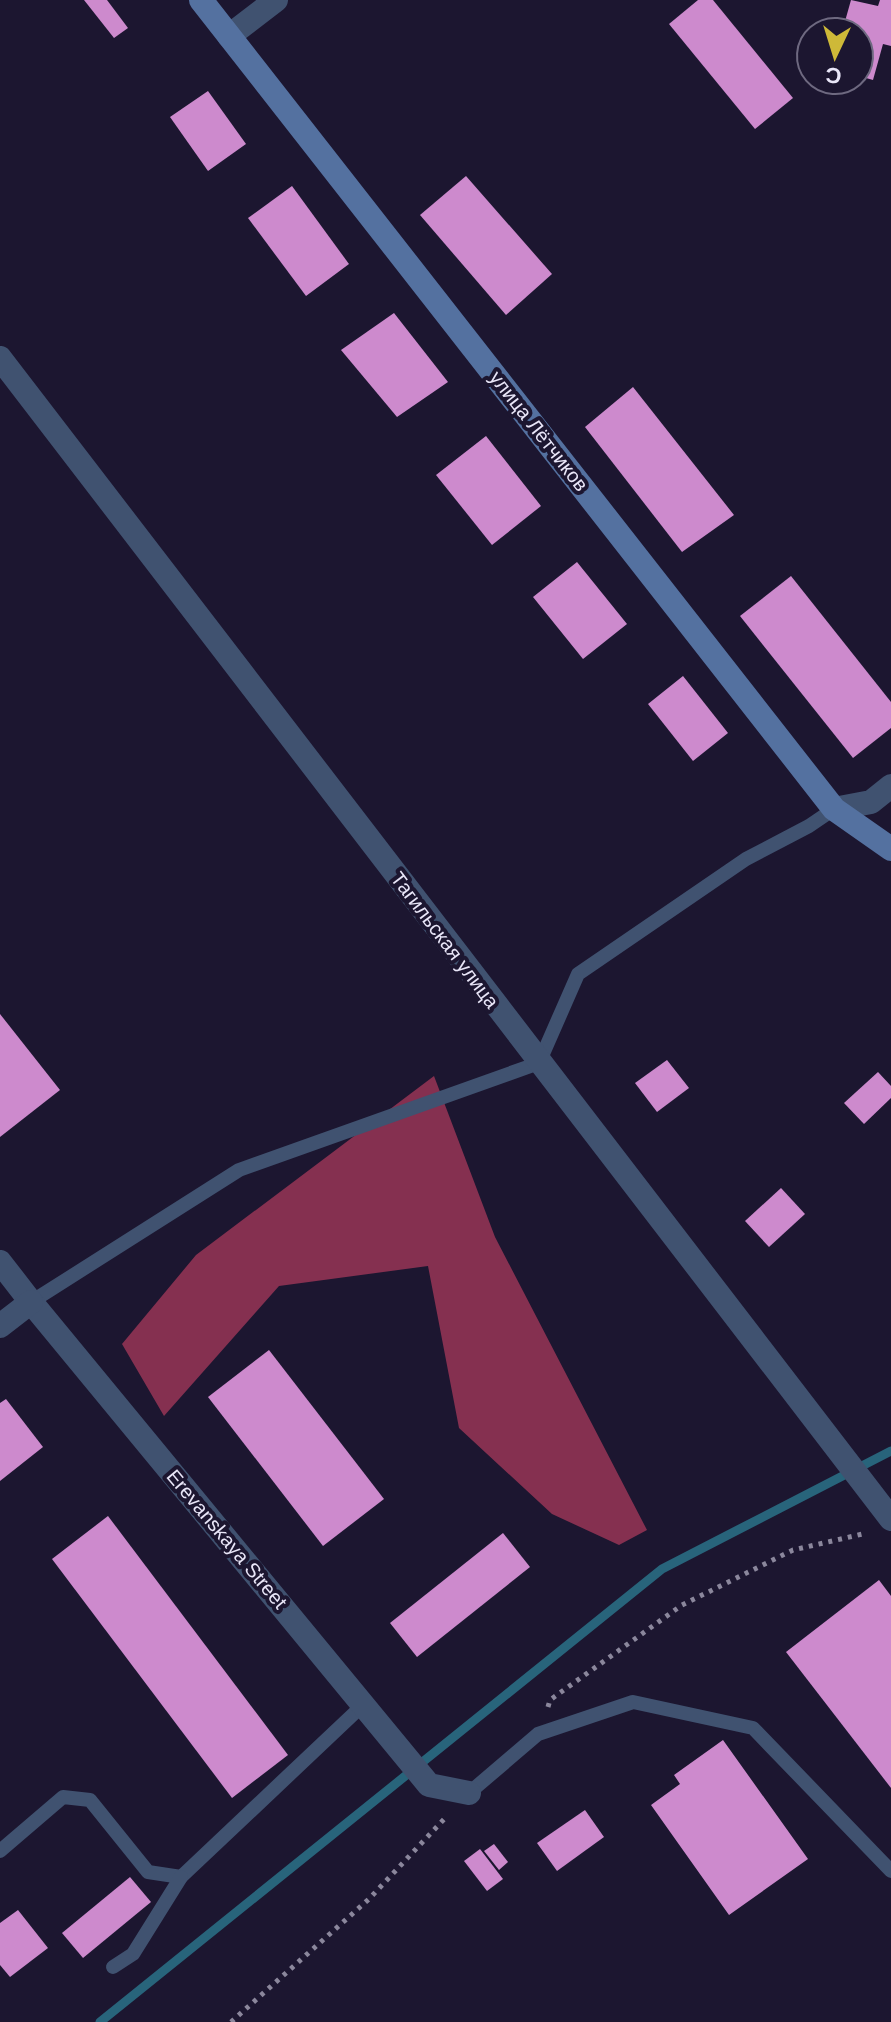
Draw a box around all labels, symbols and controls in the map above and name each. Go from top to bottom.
north arrow [795,16,875,96]
text: С [825,62,842,88]
street label: улица Лётчиков [485,367,593,495]
street label: Тагильская улица [387,868,504,1013]
street label: Erevanskaya Street [162,1465,292,1613]

